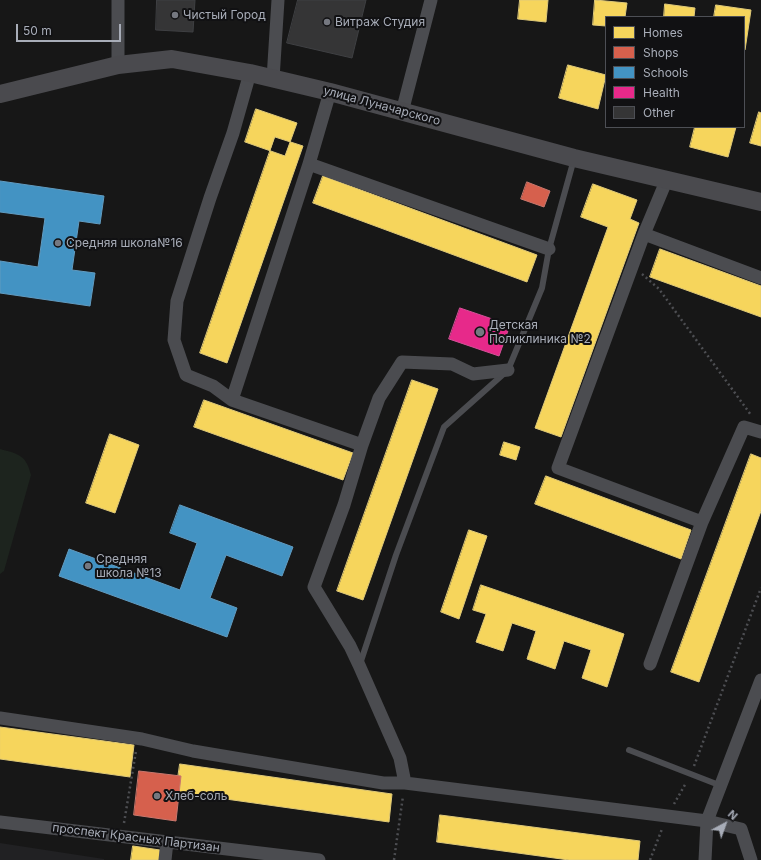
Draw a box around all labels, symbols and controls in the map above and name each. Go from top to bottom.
place label: Чистый Город [183,8,266,22]
marker: Чистый Город [170,10,180,20]
place label: Витраж Студия [335,15,425,29]
scale bar [18,16,123,42]
legend [605,16,745,128]
marker: Витраж Студия [322,17,332,27]
text: 50 m [23,23,52,38]
text: Homes [643,25,683,40]
text: Shops [643,45,679,60]
text: Schools [643,65,688,80]
street label: улица Луначарского [322,83,442,129]
text: Health [643,85,680,100]
text: Other [643,105,675,120]
place label: Средняя школа№16 [66,236,183,250]
marker: Средняя школа№16 [53,238,63,248]
place label: Детская Поликлиника №2 [489,318,591,346]
marker: Детская Поликлиника №2 [474,326,486,338]
place label: Средняя школа №13 [96,552,162,580]
marker: Средняя школа №13 [83,561,93,571]
place label: Хлеб-соль [165,789,227,803]
marker: Хлеб-соль [152,791,162,801]
north arrow [705,804,745,844]
text: N [725,807,741,823]
street label: проспект Красных Партизан [51,821,221,855]

